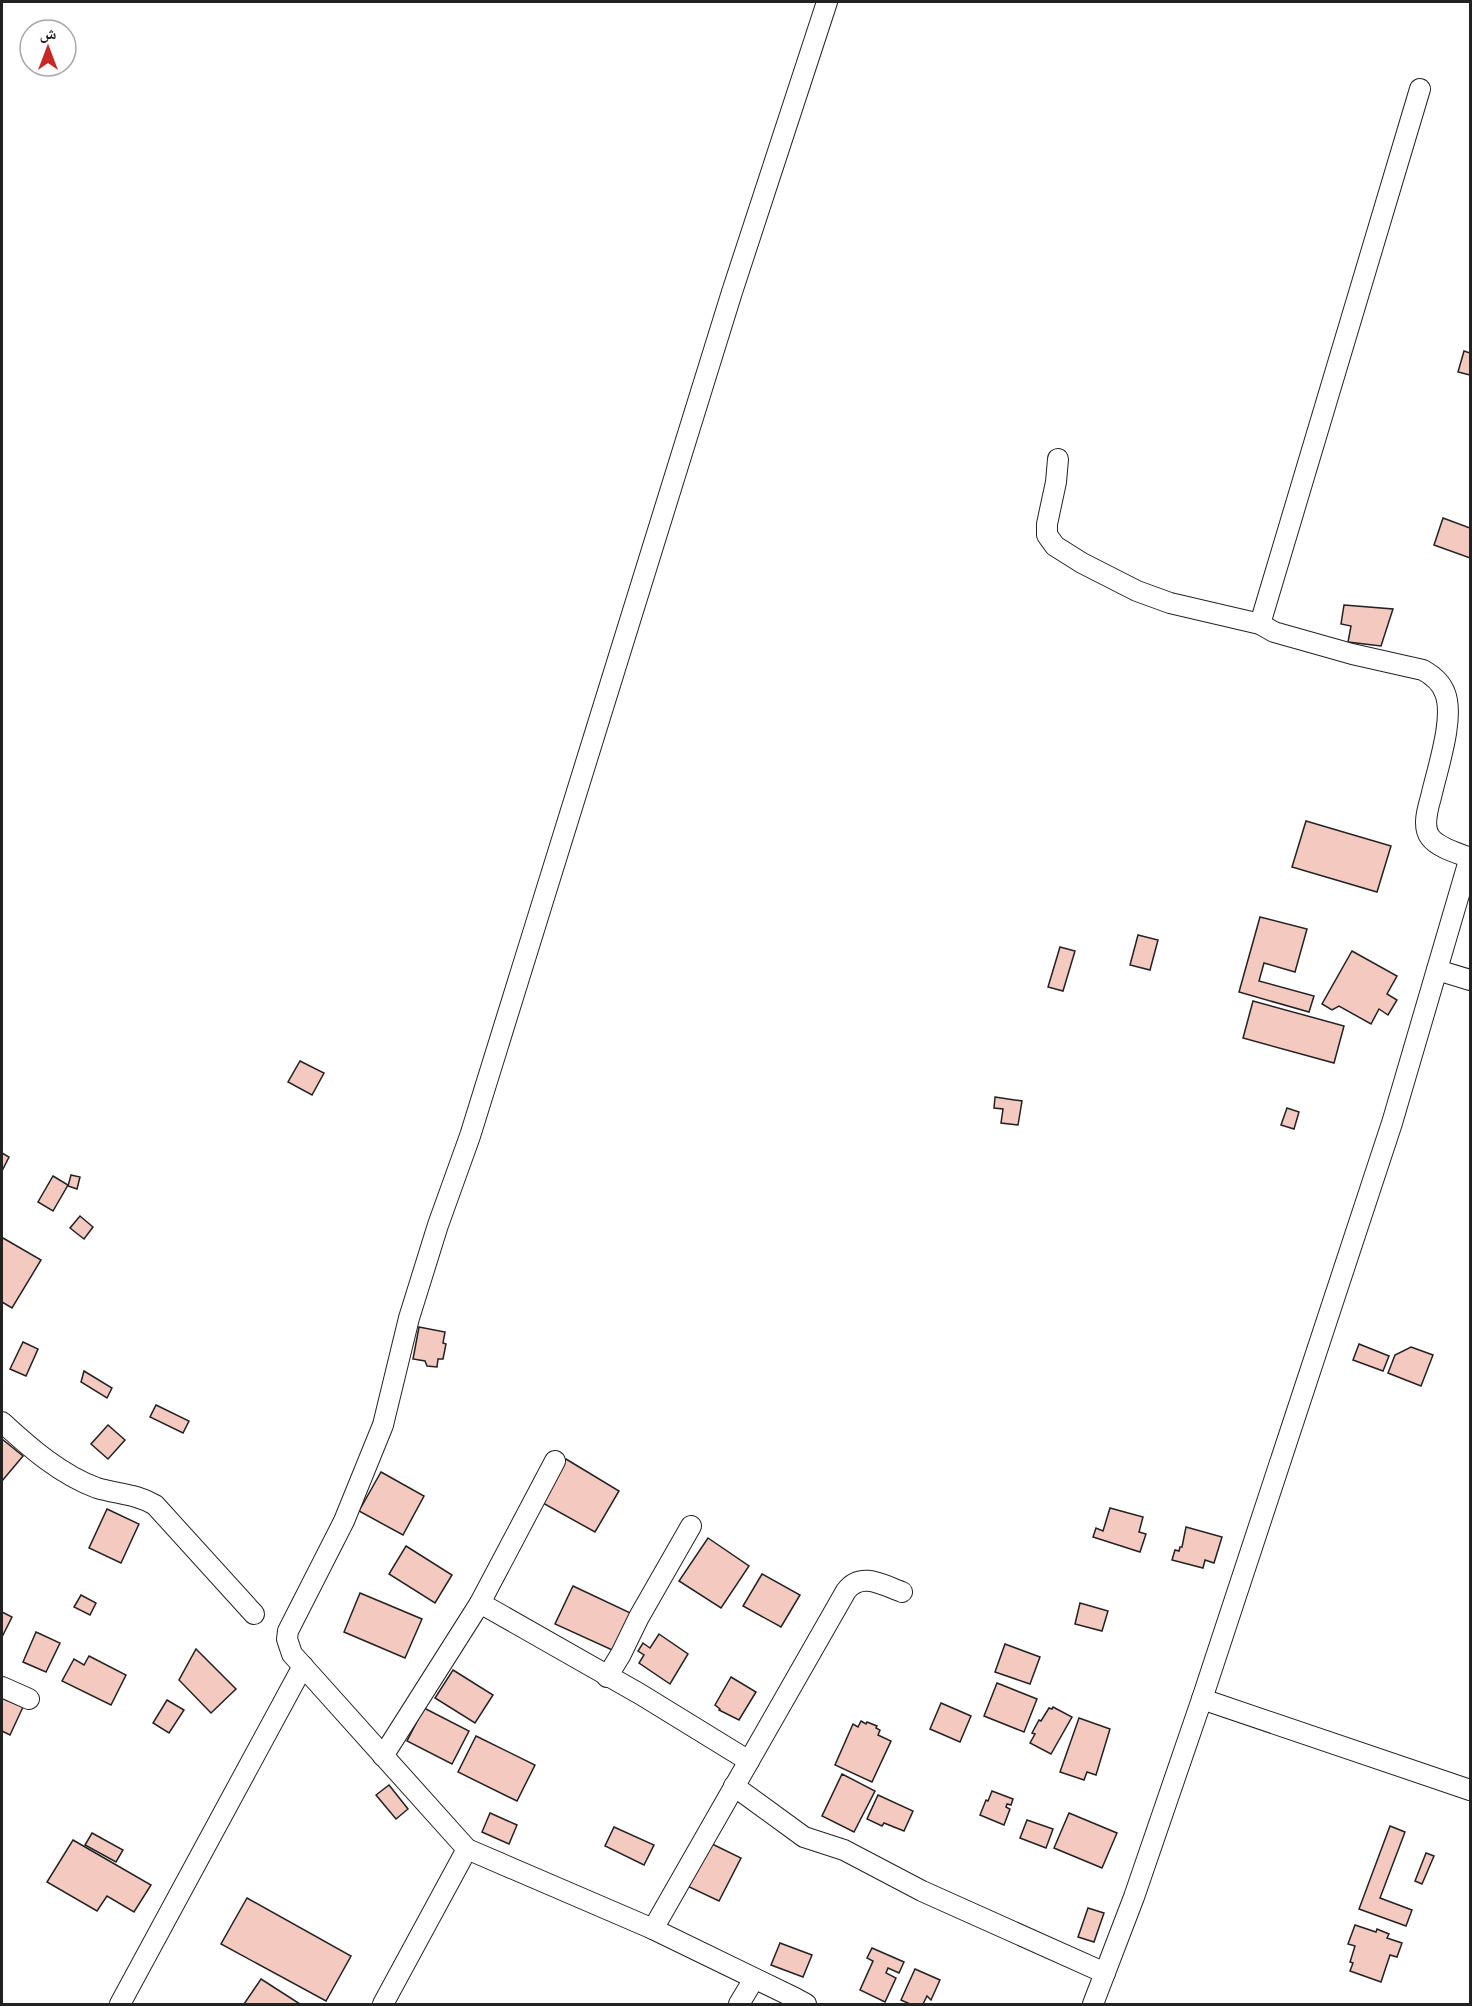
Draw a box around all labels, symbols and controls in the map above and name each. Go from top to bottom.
north arrow [18,18,78,78]
text: ش [40,24,57,44]

